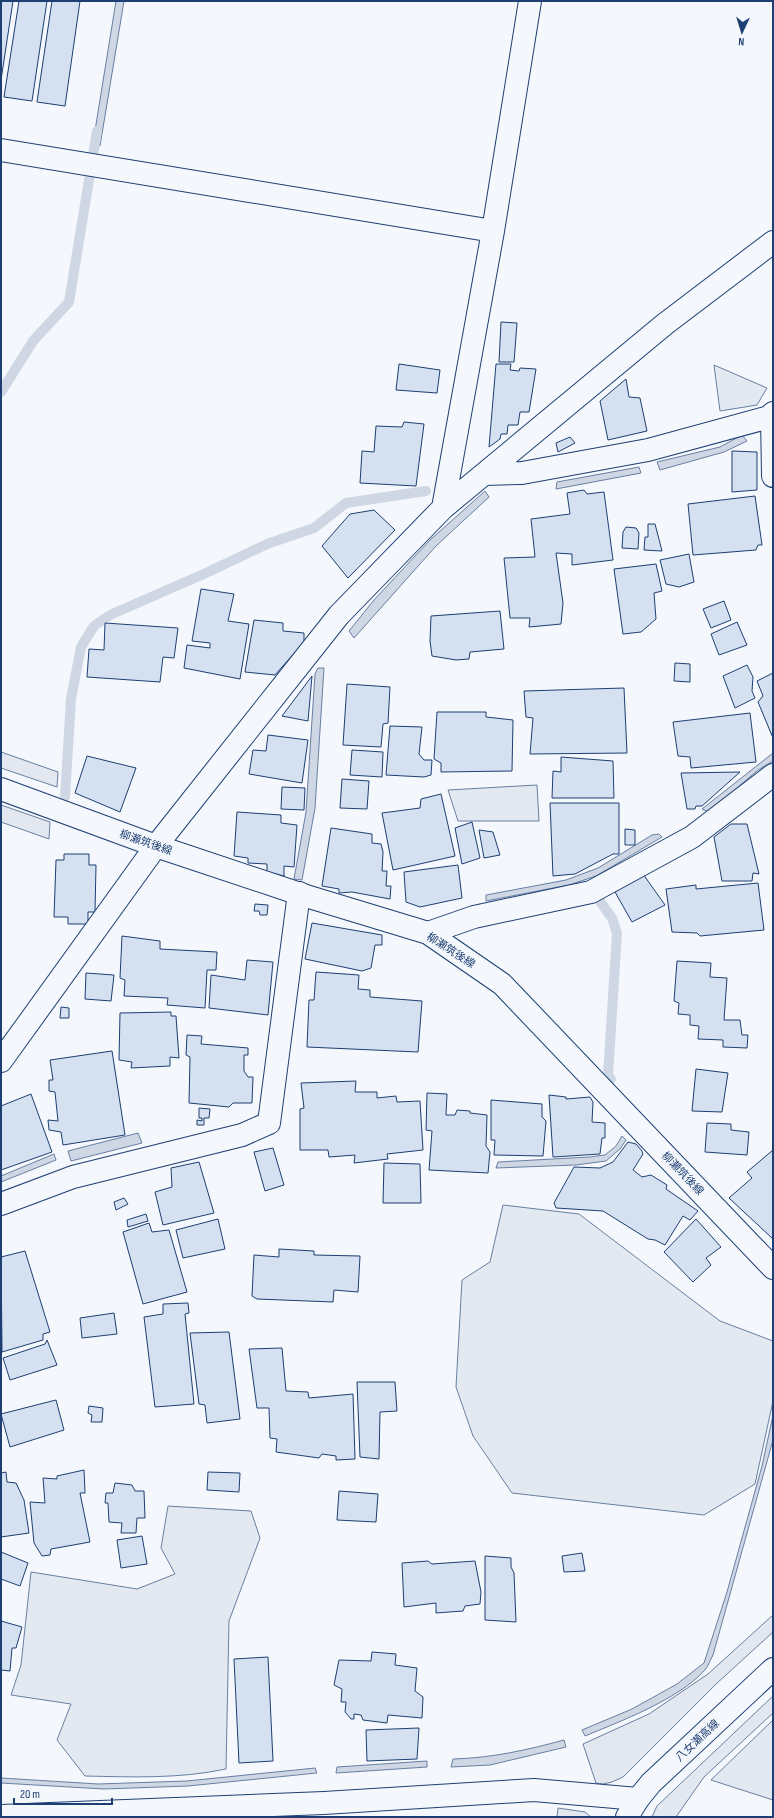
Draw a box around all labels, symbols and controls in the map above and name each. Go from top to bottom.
north arrow [722,12,762,52]
text: N [738,35,745,48]
street label: 柳瀬筑後線 [118,827,174,858]
street label: 柳瀬筑後線 [424,930,477,971]
street label: 柳瀬筑後線 [659,1149,706,1198]
street label: 八女瀬高線 [673,1717,722,1764]
scale bar [14,1780,112,1806]
text: 20 m [20,1787,40,1802]

